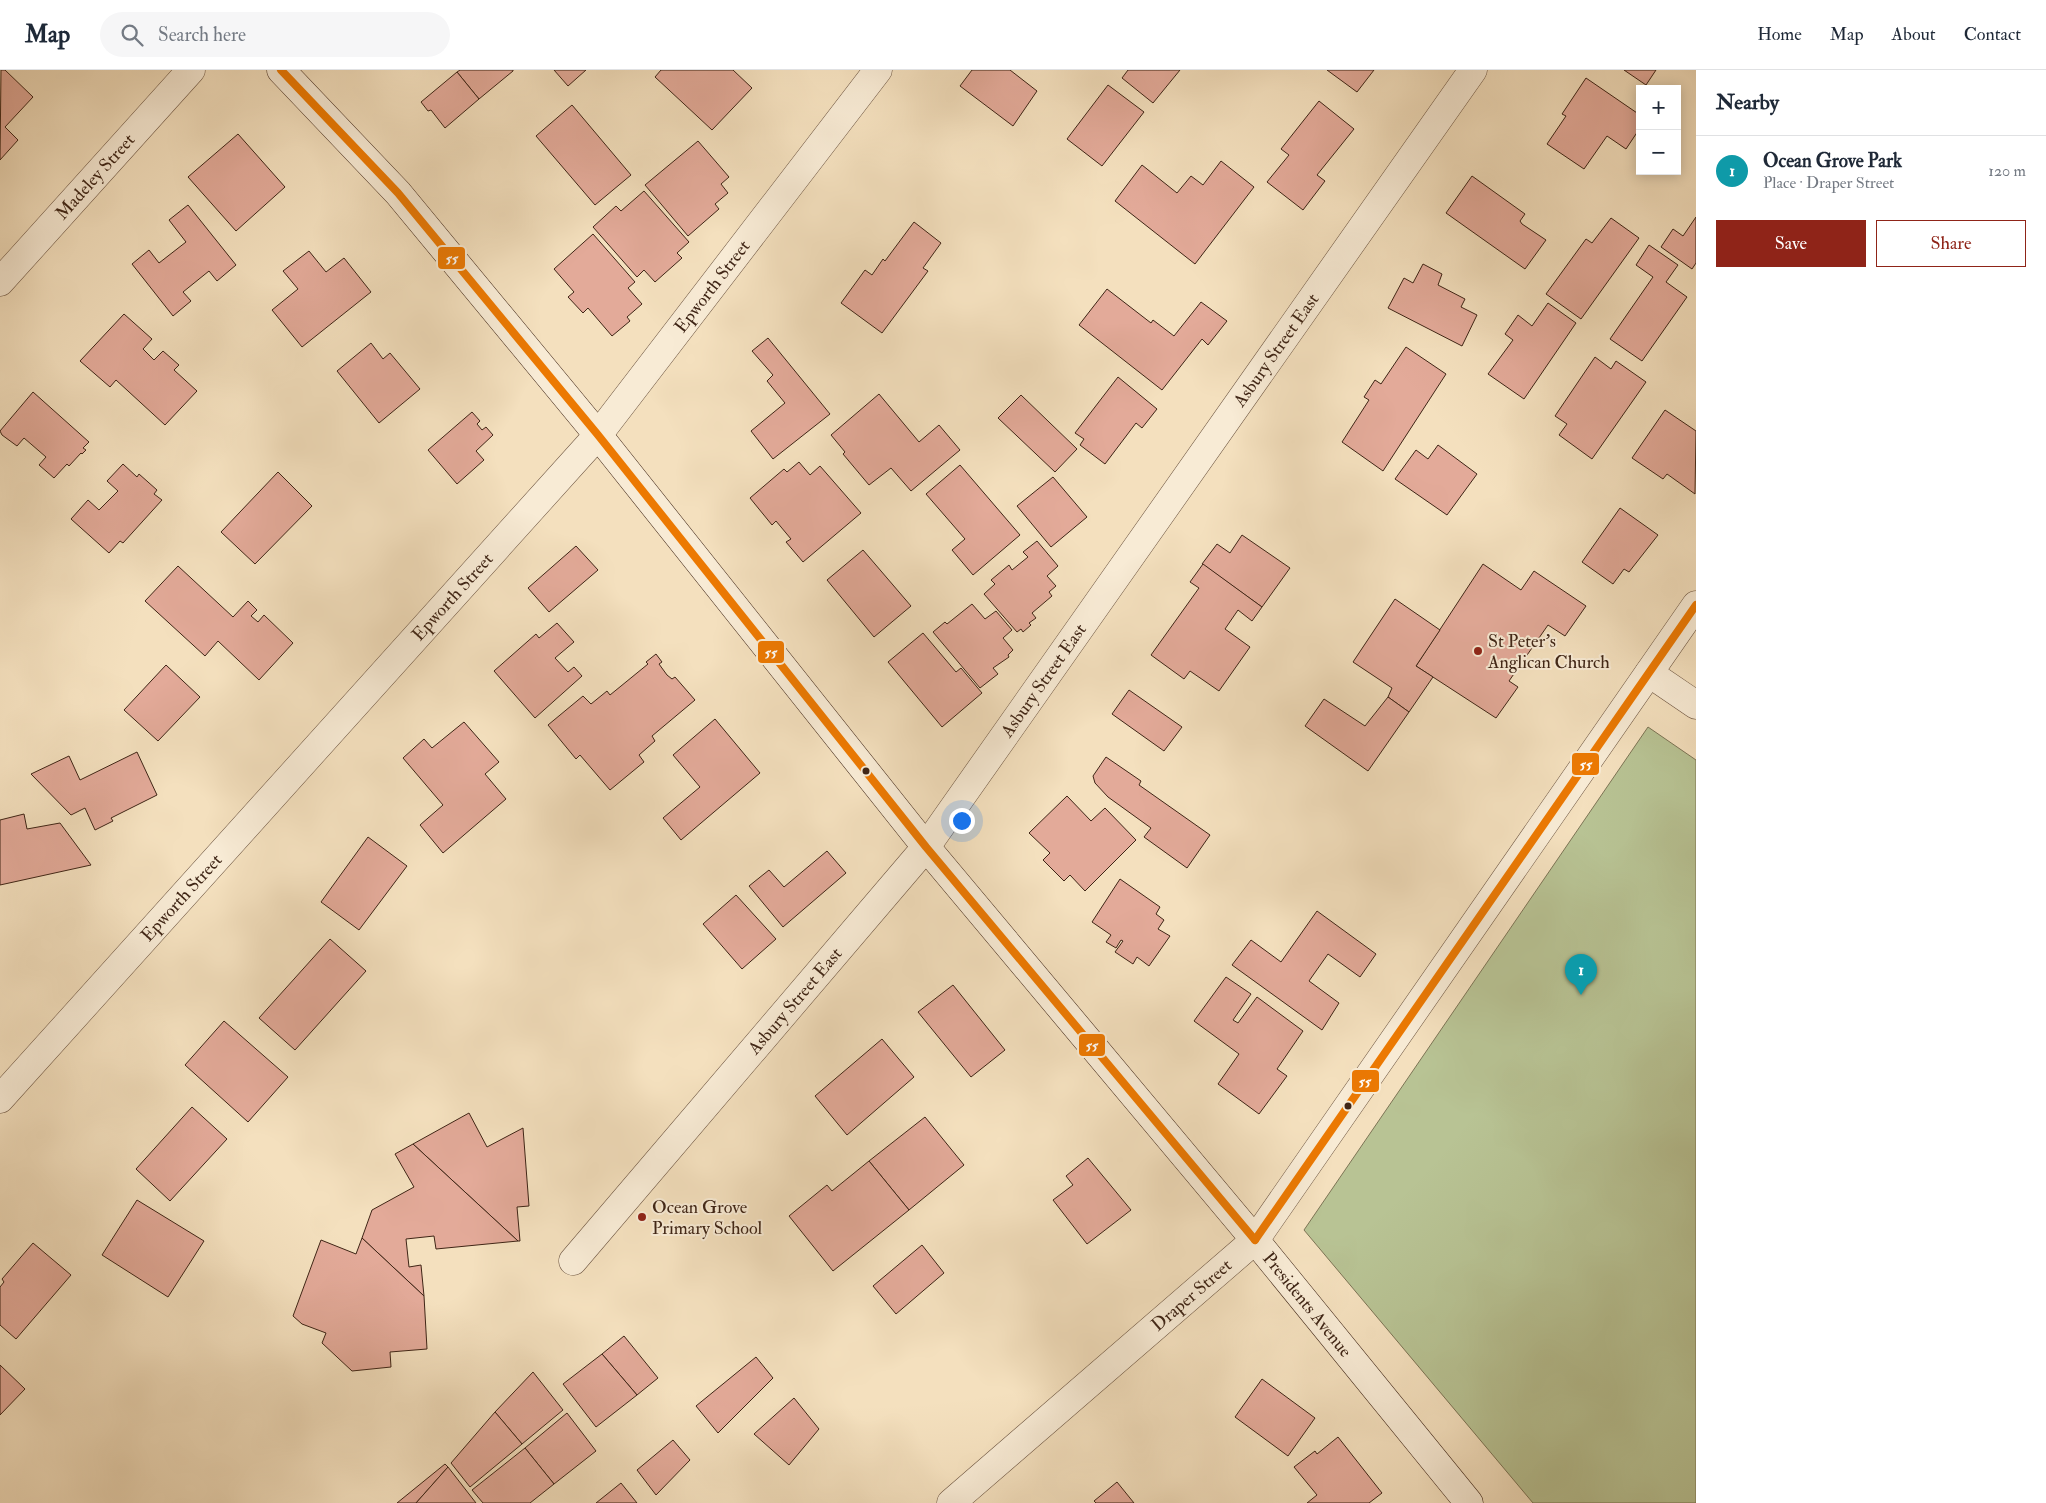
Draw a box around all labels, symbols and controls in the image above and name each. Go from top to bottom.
search box [100,12,450,57]
text: Map [25,19,70,50]
icon: search [118,21,146,49]
text: Search here [158,23,246,47]
text: Home [1757,23,1802,46]
text: Map [1830,23,1864,46]
text: About [1892,23,1936,46]
text: Contact [1964,23,2021,46]
map controls [1636,85,1681,175]
button: + [1636,85,1681,130]
text: Nearby [1716,89,1779,116]
street label: Madeley Street [51,129,140,225]
button: − [1636,130,1681,175]
text: Ocean Grove Park [1763,149,1902,173]
text: 1 [1729,161,1735,181]
text: 120 m [1988,161,2026,181]
text: Place · Draper Street [1763,173,1894,193]
button: Save [1716,220,1866,267]
button: Share [1876,220,2026,267]
street label: Epworth Street [670,235,755,338]
line badge: 55 [437,246,466,270]
text: 55 [446,250,459,267]
street label: Asbury Street East [1228,289,1324,412]
street label: Epworth Street [407,548,499,646]
street label: Asbury Street East [995,619,1092,743]
place label: St Peter's Anglican Church [1487,630,1610,674]
line badge: 55 [757,640,785,664]
text: 55 [765,644,778,661]
marker: St Peter's Anglican Church [1472,645,1484,657]
line badge: 55 [1571,752,1600,776]
text: 55 [1580,756,1593,773]
unlabelled marker [861,766,871,776]
your location [949,808,975,834]
street label: Epworth Street [136,849,227,947]
street label: Asbury Street East [742,943,848,1060]
pin: 1 [1565,954,1597,995]
line badge: 55 [1078,1033,1106,1057]
text: 55 [1086,1037,1099,1054]
line badge: 55 [1351,1069,1380,1093]
text: 55 [1359,1073,1372,1090]
unlabelled marker [1343,1101,1353,1111]
place label: Ocean Grove Primary School [652,1196,763,1240]
marker: Ocean Grove Primary School [636,1211,648,1223]
street label: Presidents Avenue [1257,1248,1357,1362]
street label: Draper Street [1147,1254,1237,1337]

